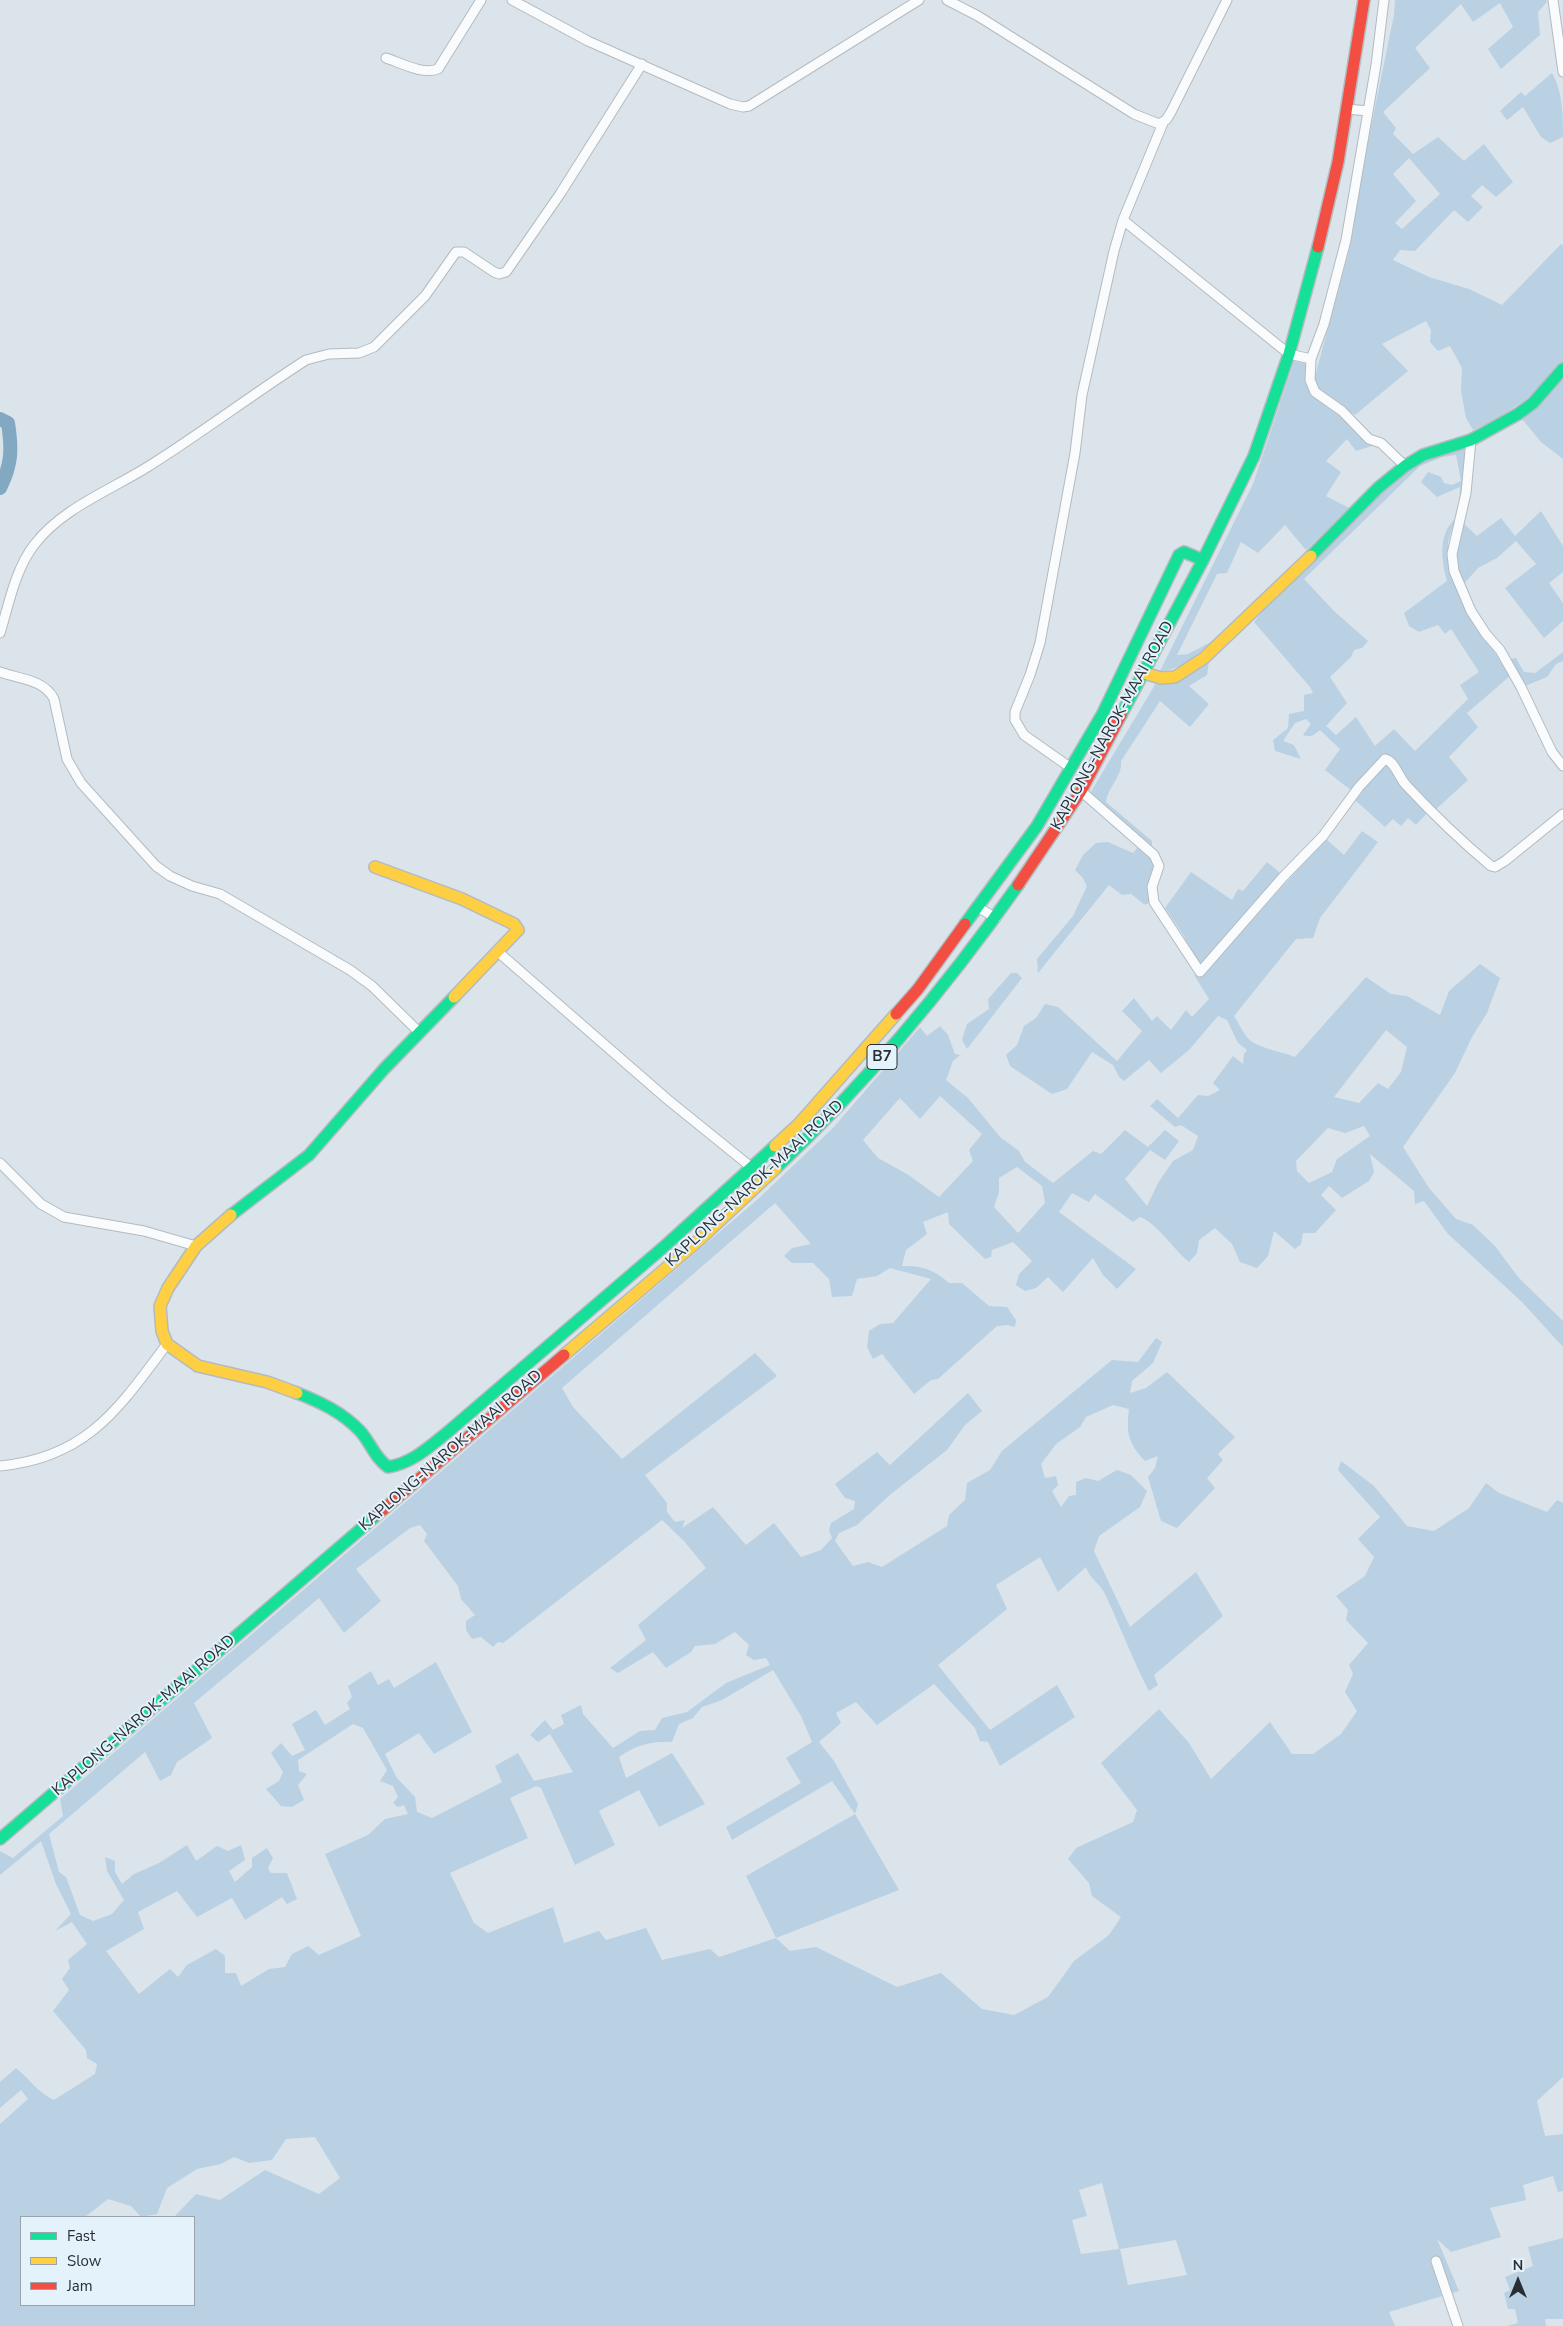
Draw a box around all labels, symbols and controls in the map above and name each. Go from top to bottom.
street label: KAPLONG-NAROK-MAAI ROAD [1047,618,1179,834]
road number: B7 [867,1044,897,1070]
street label: KAPLONG-NAROK-MAAI ROAD [662,1096,848,1272]
street label: KAPLONG-NAROK-MAAI ROAD [356,1366,546,1536]
street label: KAPLONG-NAROK-MAAI ROAD [49,1631,239,1801]
legend [20,2216,195,2306]
text: Fast [67,2226,95,2246]
text: Slow [67,2251,101,2271]
north arrow [1493,2256,1543,2306]
text: N [1513,2256,1523,2275]
text: Jam [67,2276,93,2296]

